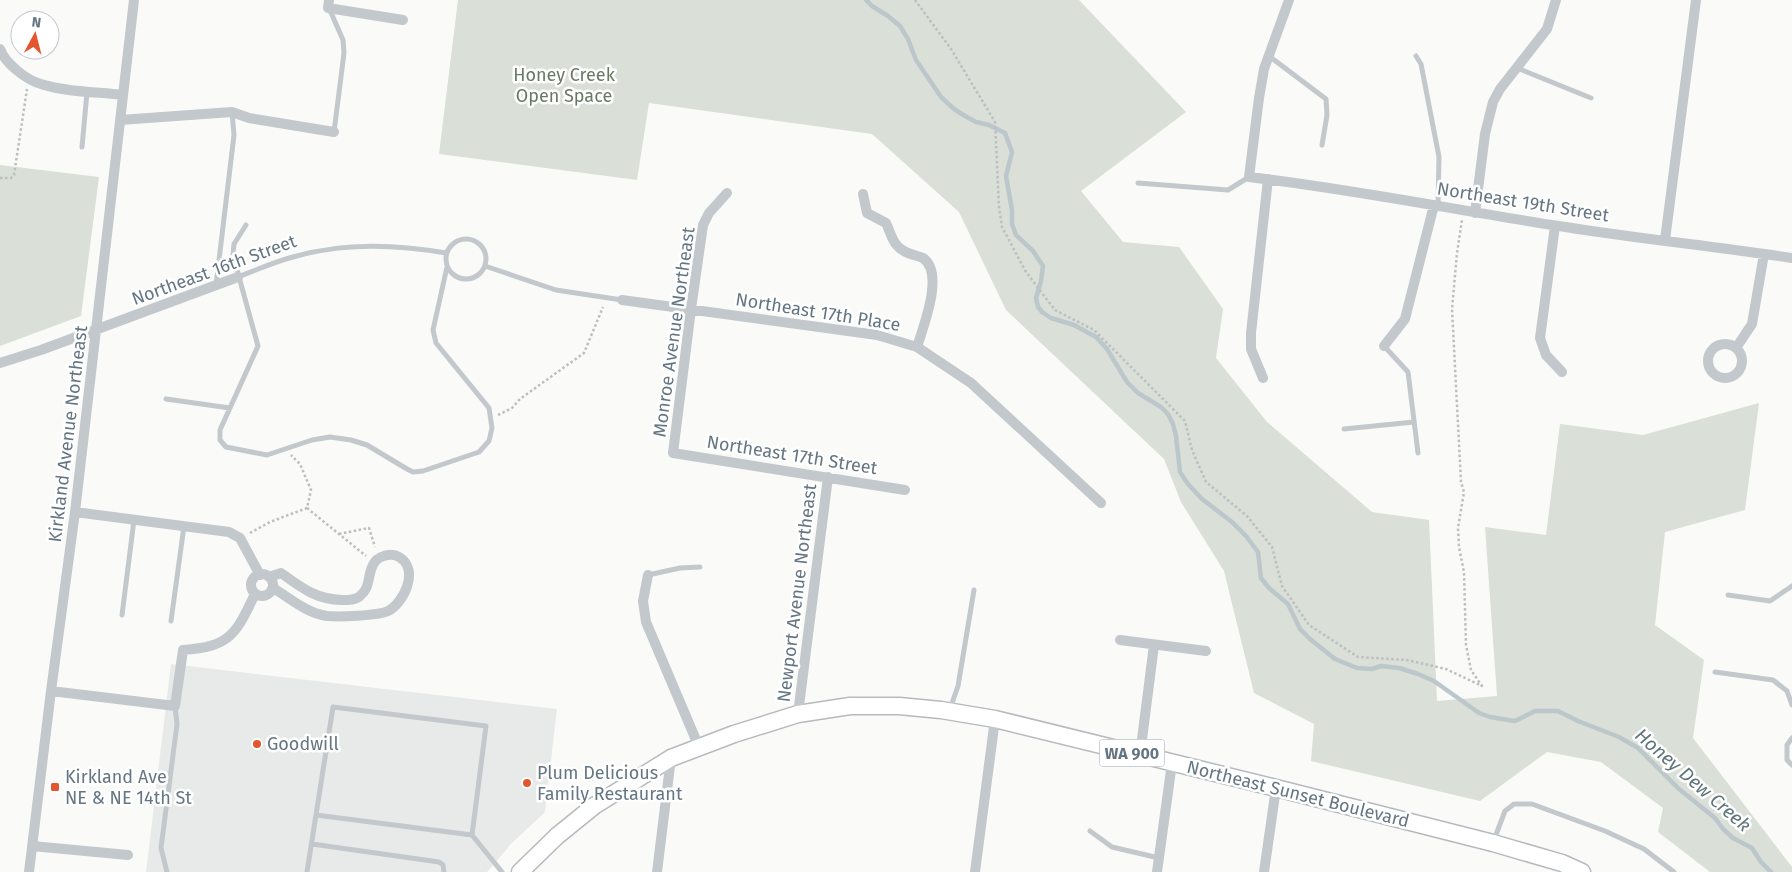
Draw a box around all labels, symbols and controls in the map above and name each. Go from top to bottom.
north arrow [10,10,60,60]
text: N [31,14,42,32]
park label: Honey Creek Open Space [513,64,616,107]
street label: Northeast 19th Street [1436,178,1611,227]
street label: Monroe Avenue Northeast [648,225,700,439]
street label: Northeast 16th Street [129,230,300,310]
street label: Northeast 17th Place [734,288,902,336]
street label: Kirkland Avenue Northeast [44,324,92,544]
street label: Northeast 17th Street [705,431,879,479]
street label: Newport Avenue Northeast [773,482,821,703]
water label: Honey Dew Creek [1630,723,1756,837]
place label: Goodwill [267,733,339,755]
marker: Goodwill [251,738,263,750]
road number: WA 900 [1100,740,1164,766]
street label: Northeast Sunset Boulevard [1185,756,1411,832]
place label: Plum Delicious Family Restaurant [537,762,683,805]
place label: Kirkland Ave NE & NE 14th St [65,766,192,809]
marker: Plum Delicious Family Restaurant [521,777,533,789]
marker: Kirkland Ave NE & NE 14th St [49,781,61,793]

